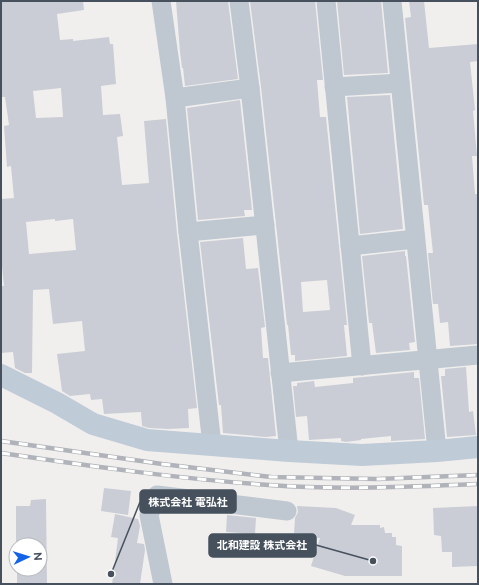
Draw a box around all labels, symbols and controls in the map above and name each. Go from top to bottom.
callout: 株式会社 電弘社 [140,490,236,513]
text: 株式会社 電弘社 [148,496,228,509]
callout: 北和建設 株式会社 [209,534,316,557]
north arrow [8,537,48,577]
text: 北和建設 株式会社 [217,539,307,552]
text: N [31,552,44,561]

